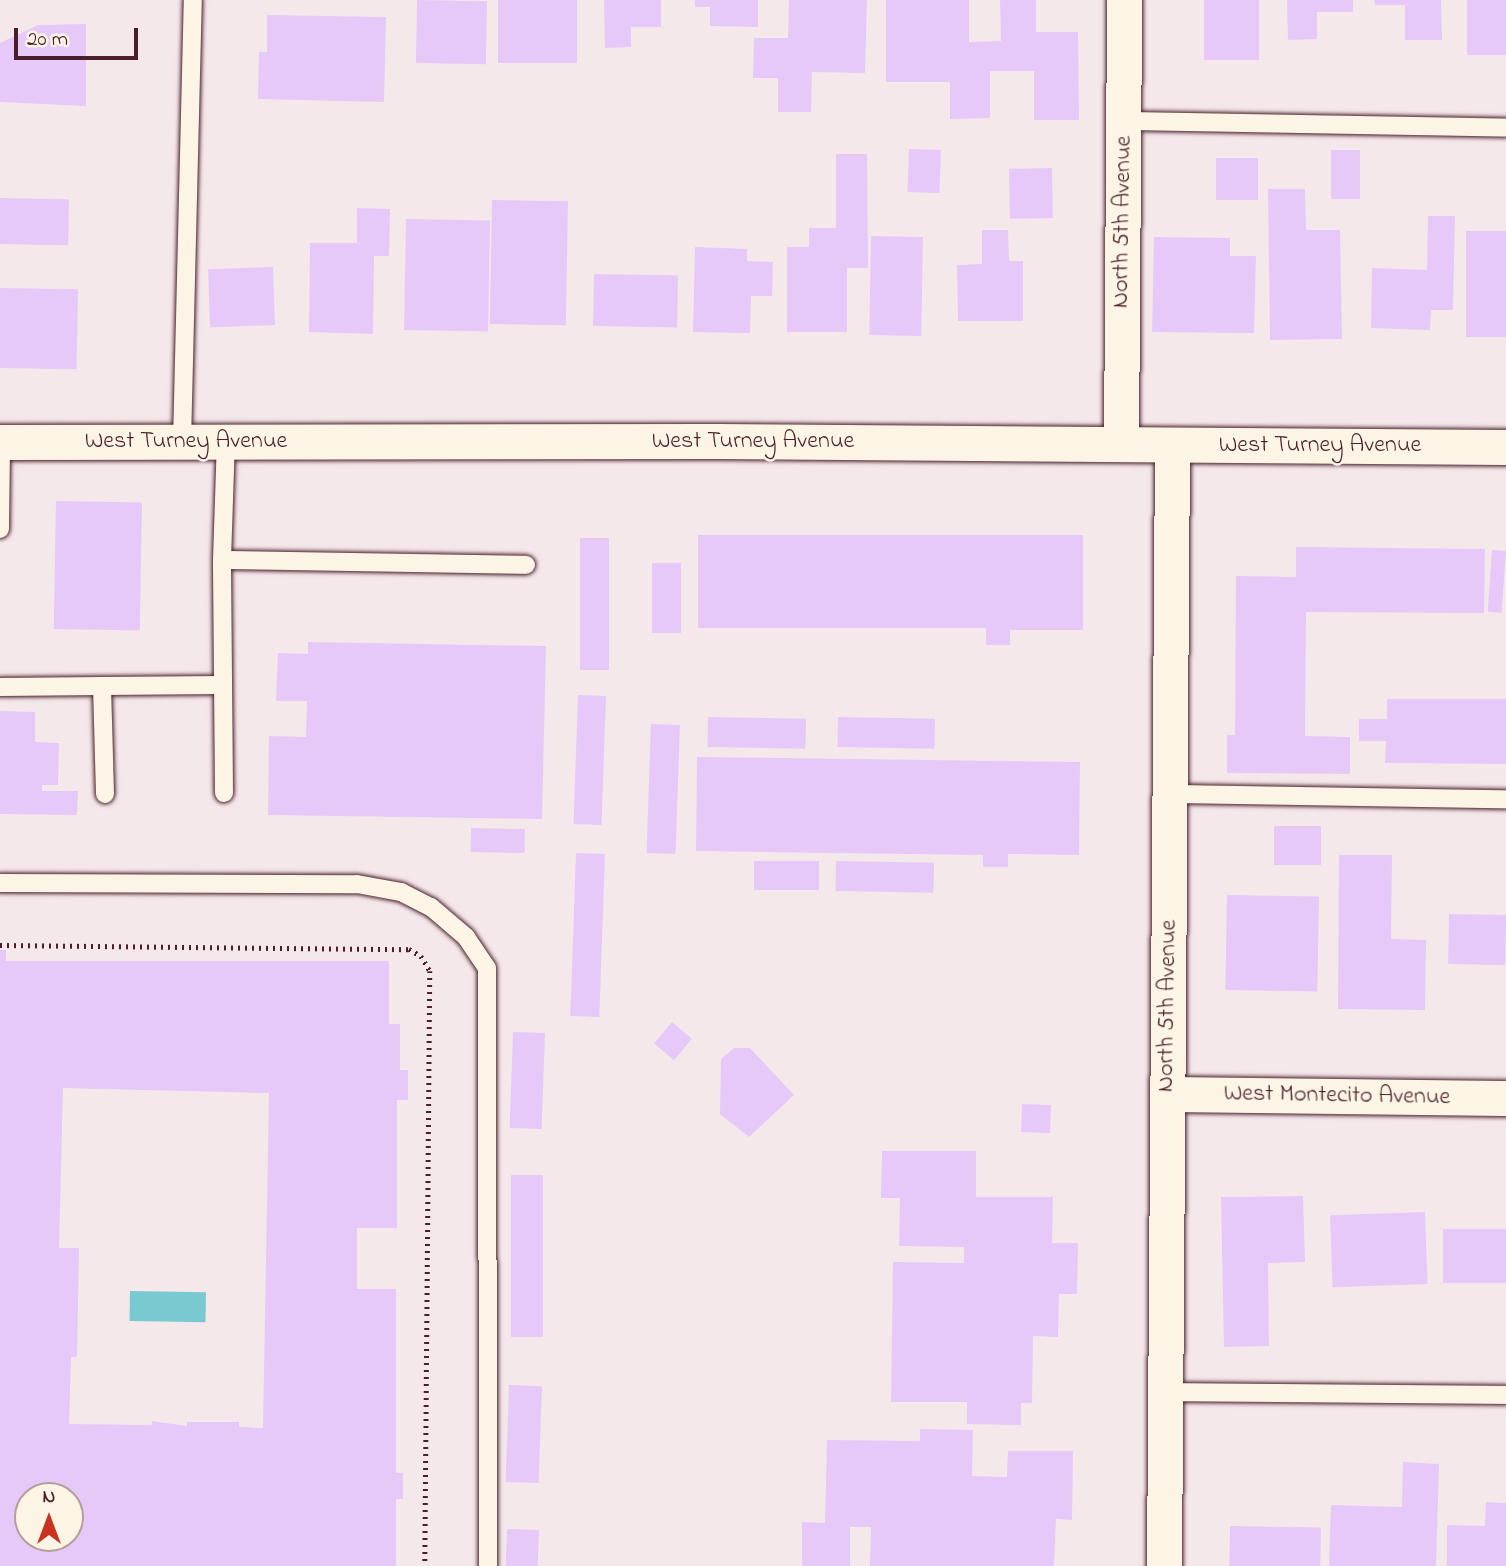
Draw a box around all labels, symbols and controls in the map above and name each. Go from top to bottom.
scale bar [18,14,142,58]
text: 20 m [27,25,68,55]
street label: North 5th Avenue [1107,135,1139,309]
street label: West Turney Avenue [85,428,287,456]
street label: West Turney Avenue [652,428,854,456]
street label: West Turney Avenue [1219,432,1421,460]
street label: North 5th Avenue [1152,919,1184,1093]
street label: West Montecito Avenue [1223,1080,1451,1112]
north arrow [14,1482,84,1552]
text: N [43,1484,55,1511]

